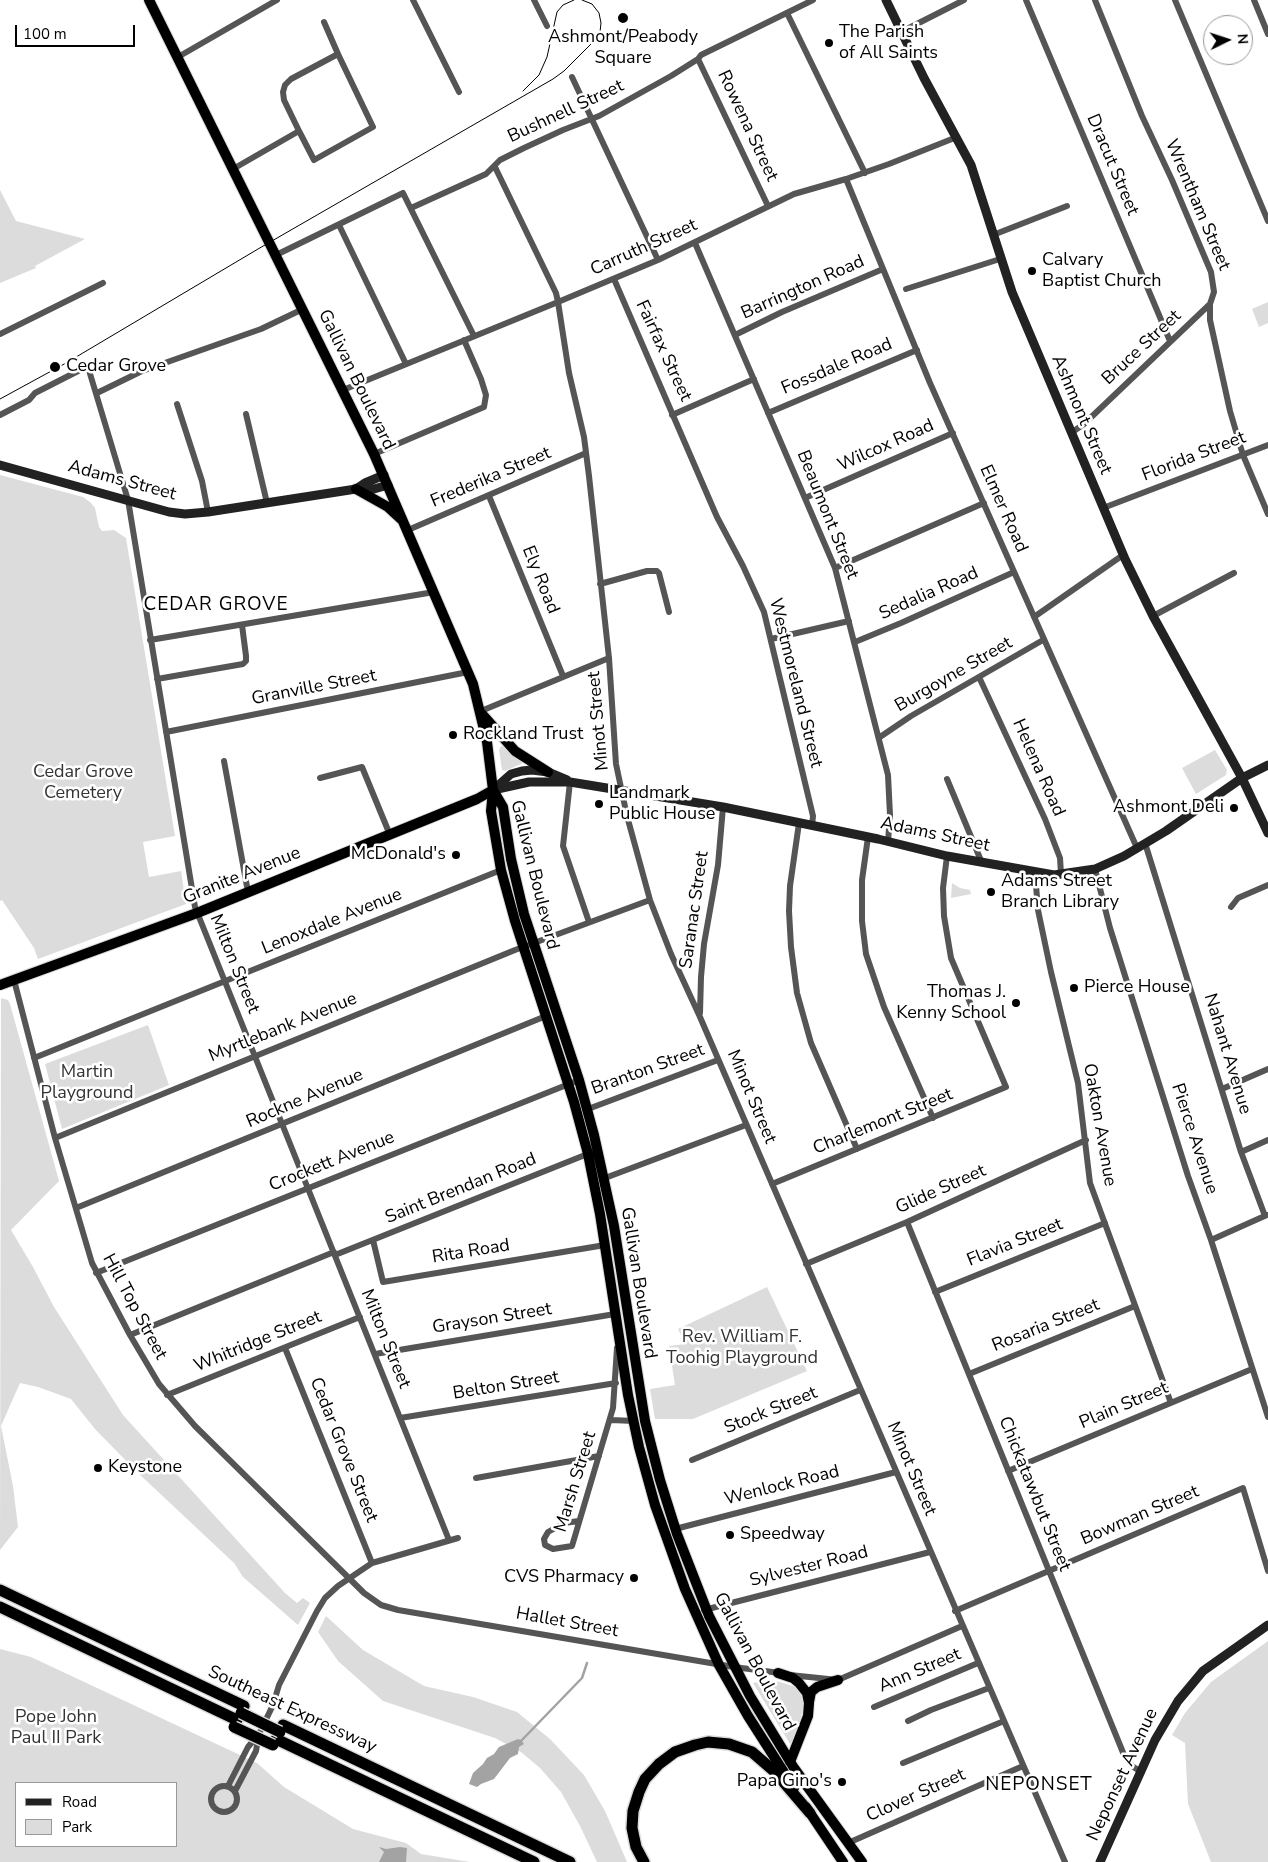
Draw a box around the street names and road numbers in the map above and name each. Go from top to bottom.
street label: Rowena Street [712,67,782,185]
street label: Bushnell Street [505,76,627,148]
street label: Dracut Street [1081,111,1143,219]
street label: Wrentham Street [1160,136,1234,274]
street label: Carruth Street [587,215,701,281]
street label: Barrington Road [738,251,868,325]
street label: Fairfax Street [630,297,696,405]
street label: Gallivan Boulevard [313,306,399,454]
street label: Bruce Street [1098,306,1186,390]
street label: Fossdale Road [778,334,896,400]
street label: Ashmont Street [1046,352,1116,478]
street label: Wilcox Road [834,415,938,477]
street label: Florida Street [1139,427,1249,487]
street label: Frederika Street [428,443,554,513]
street label: Beaumont Street [791,447,863,583]
street label: Adams Street [66,456,178,506]
street label: Elmer Road [974,462,1032,556]
street label: Ely Road [517,543,563,617]
street label: Sedalia Road [876,563,982,625]
street label: Westmoreland Street [763,596,827,770]
street label: Burgoyne Street [892,633,1016,717]
street label: Granville Street [250,665,378,711]
street label: Minot Street [584,670,614,772]
street label: Helena Road [1007,716,1069,820]
street label: Gallivan Boulevard [505,798,563,952]
street label: Adams Street [879,813,991,857]
street label: Granite Avenue [180,843,304,909]
street label: Saranac Street [676,850,714,970]
street label: Lenoxdale Avenue [259,884,405,960]
street label: Milton Street [204,911,264,1017]
street label: Myrtlebank Avenue [206,988,360,1068]
street label: Nahant Avenue [1198,991,1256,1117]
street label: Branton Street [589,1040,707,1100]
street label: Minot Street [722,1047,780,1147]
street label: Oakton Avenue [1078,1062,1120,1188]
street label: Rockne Avenue [243,1065,367,1133]
street label: Pierce Avenue [1166,1081,1222,1197]
street label: Charlemont Street [810,1084,956,1160]
street label: Crockett Avenue [266,1127,398,1197]
street label: Saint Brendan Road [382,1149,540,1229]
street label: Glide Street [893,1161,989,1219]
street label: Gallivan Boulevard [615,1206,661,1360]
street label: Flavia Street [964,1214,1066,1272]
street label: Rita Road [431,1235,511,1269]
street label: Hill Top Street [97,1250,171,1364]
street label: Milton Street [355,1286,415,1392]
street label: Rosaria Street [989,1295,1103,1357]
street label: Grayson Street [431,1299,553,1339]
street label: Whitridge Street [191,1307,325,1377]
street label: Belton Street [451,1367,561,1405]
street label: Cedar Grove Street [304,1375,382,1525]
street label: Plain Street [1076,1378,1172,1434]
street label: Stock Street [721,1383,821,1439]
street label: Chickatawbut Street [993,1414,1075,1574]
street label: Minot Street [882,1419,940,1519]
street label: Marsh Street [550,1429,602,1535]
street label: Wenlock Road [722,1461,842,1511]
street label: Bowman Street [1078,1481,1202,1551]
street label: Sylvester Road [748,1542,870,1592]
street label: Gallivan Boulevard [708,1589,800,1735]
street label: Hallet Street [514,1603,620,1643]
street label: Ann Street [876,1644,964,1698]
street label: Southeast Expressway [204,1661,380,1759]
street label: Neponset Avenue [1083,1705,1163,1845]
street label: Clover Street [863,1765,969,1827]

